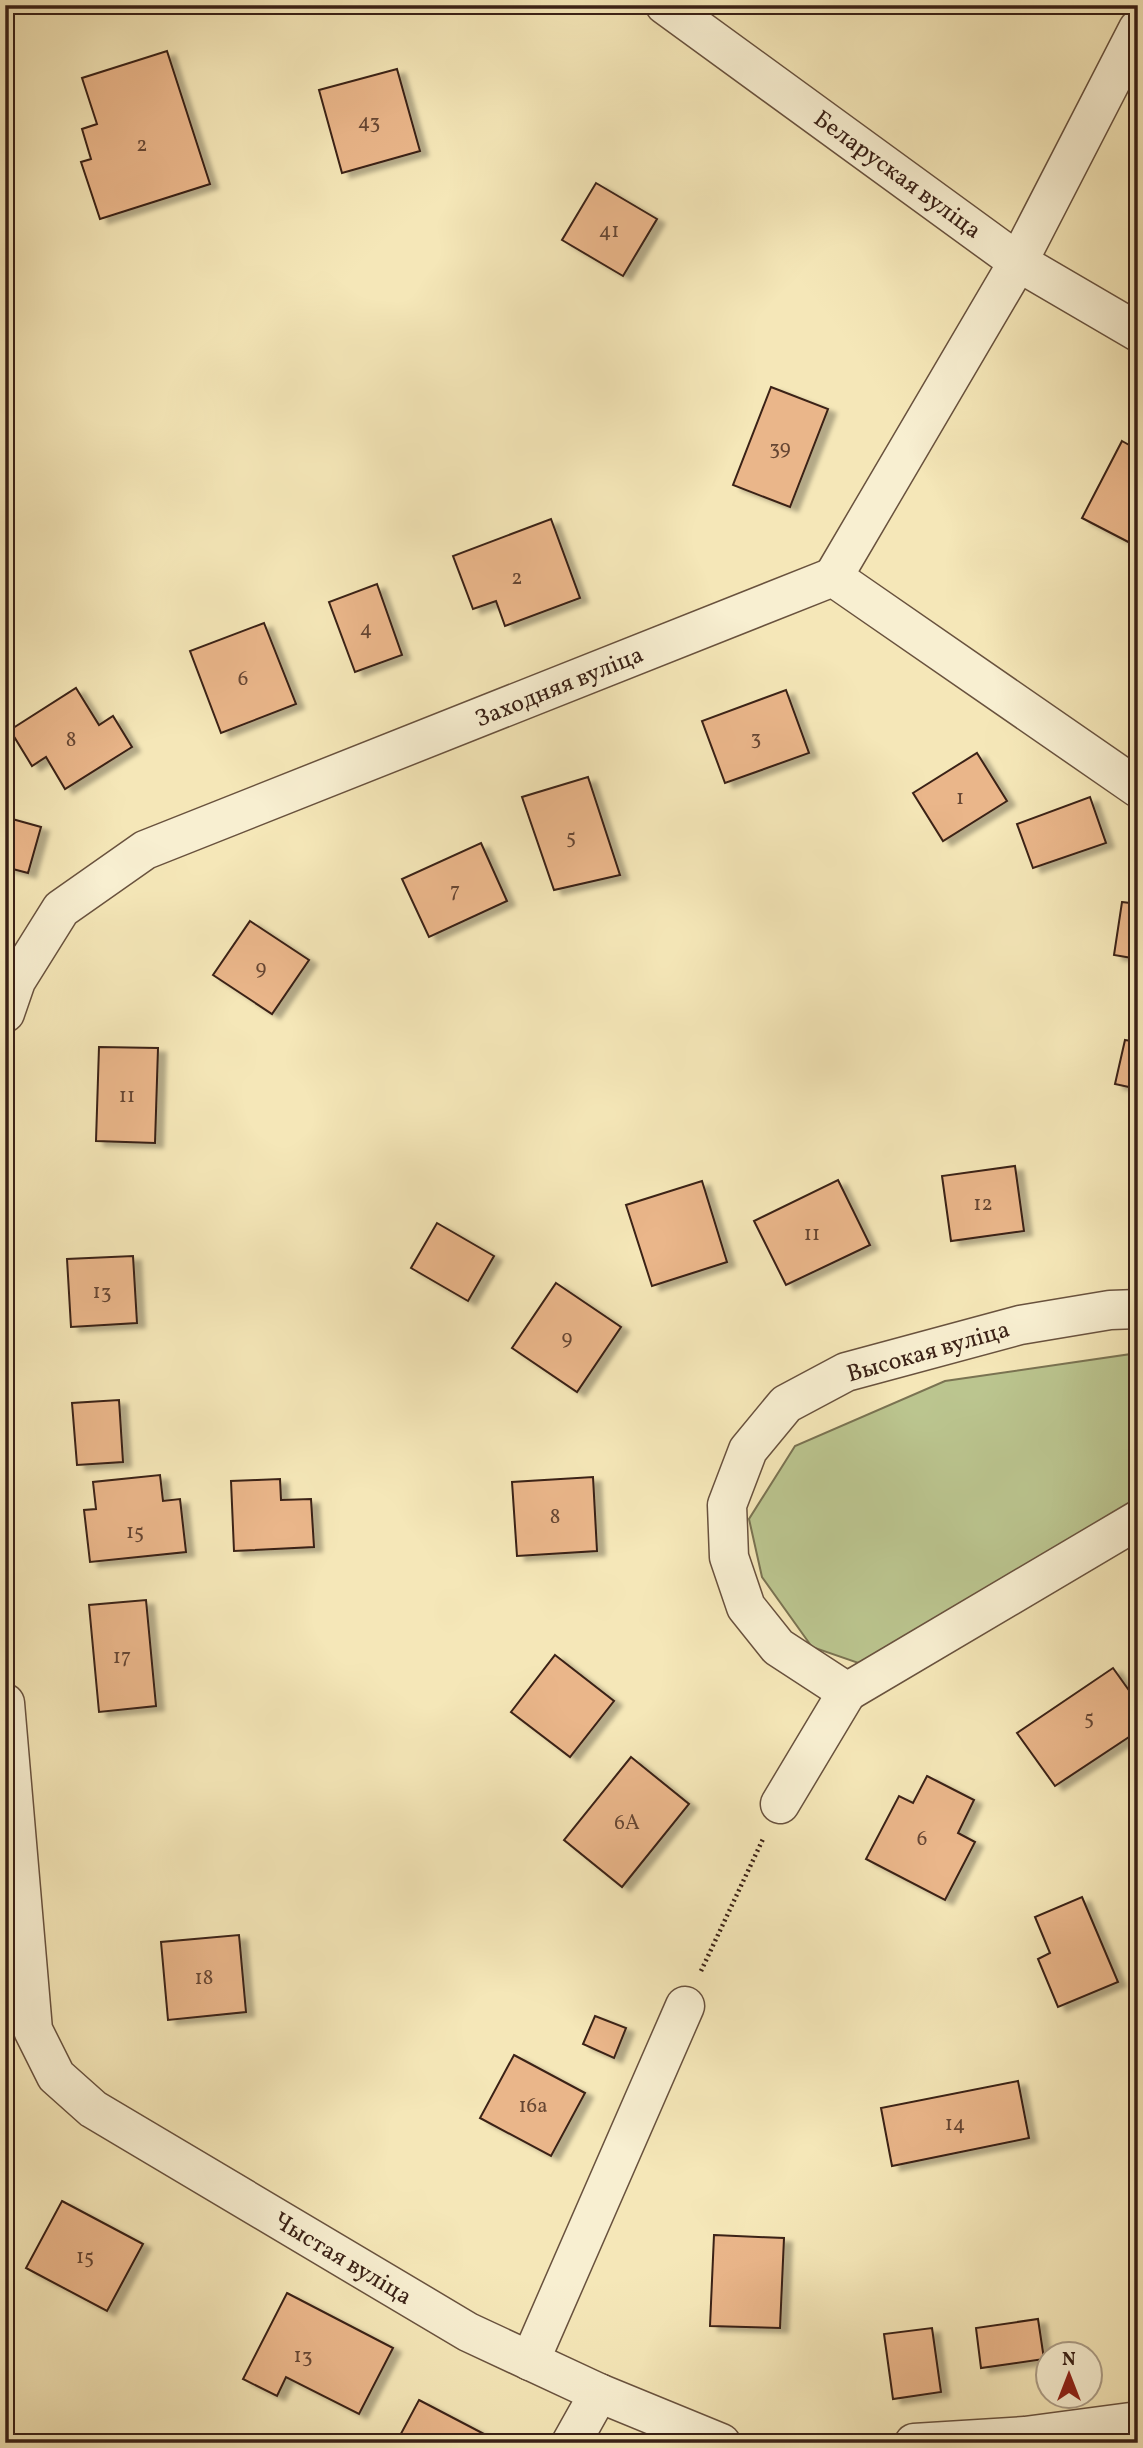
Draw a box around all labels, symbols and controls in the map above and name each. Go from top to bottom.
street label: Беларуская вуліца [806,103,988,248]
house number: 43 [358,108,380,137]
house number: 2 [136,131,148,160]
house number: 41 [599,217,619,246]
house number: 39 [769,434,791,463]
house number: 2 [511,564,523,593]
house number: 4 [360,615,372,644]
street label: Заходняя вуліца [470,639,649,737]
house number: 6 [238,665,248,694]
house number: 3 [751,724,761,753]
house number: 8 [66,726,76,755]
house number: 1 [956,784,964,813]
house number: 5 [566,823,576,852]
house number: 7 [450,877,460,906]
house number: 9 [256,954,267,983]
house number: 11 [119,1082,135,1111]
house number: 12 [973,1190,993,1219]
house number: 11 [804,1220,820,1249]
house number: 13 [93,1278,111,1307]
street label: Высокая вуліца [843,1313,1014,1392]
house number: 9 [562,1324,573,1353]
house number: 8 [550,1503,560,1532]
house number: 15 [126,1518,144,1547]
house number: 17 [113,1643,131,1672]
house number: 5 [1084,1704,1094,1733]
house number: 6А [614,1809,640,1838]
house number: 6 [917,1825,927,1854]
house number: 18 [195,1964,213,1993]
house number: 16а [518,2092,548,2121]
house number: 14 [945,2110,965,2139]
street label: Чыстая вуліца [266,2205,418,2315]
house number: 15 [76,2243,94,2272]
north arrow [1034,2340,1104,2410]
house number: 13 [294,2342,312,2371]
text: N [1062,2347,1076,2373]

